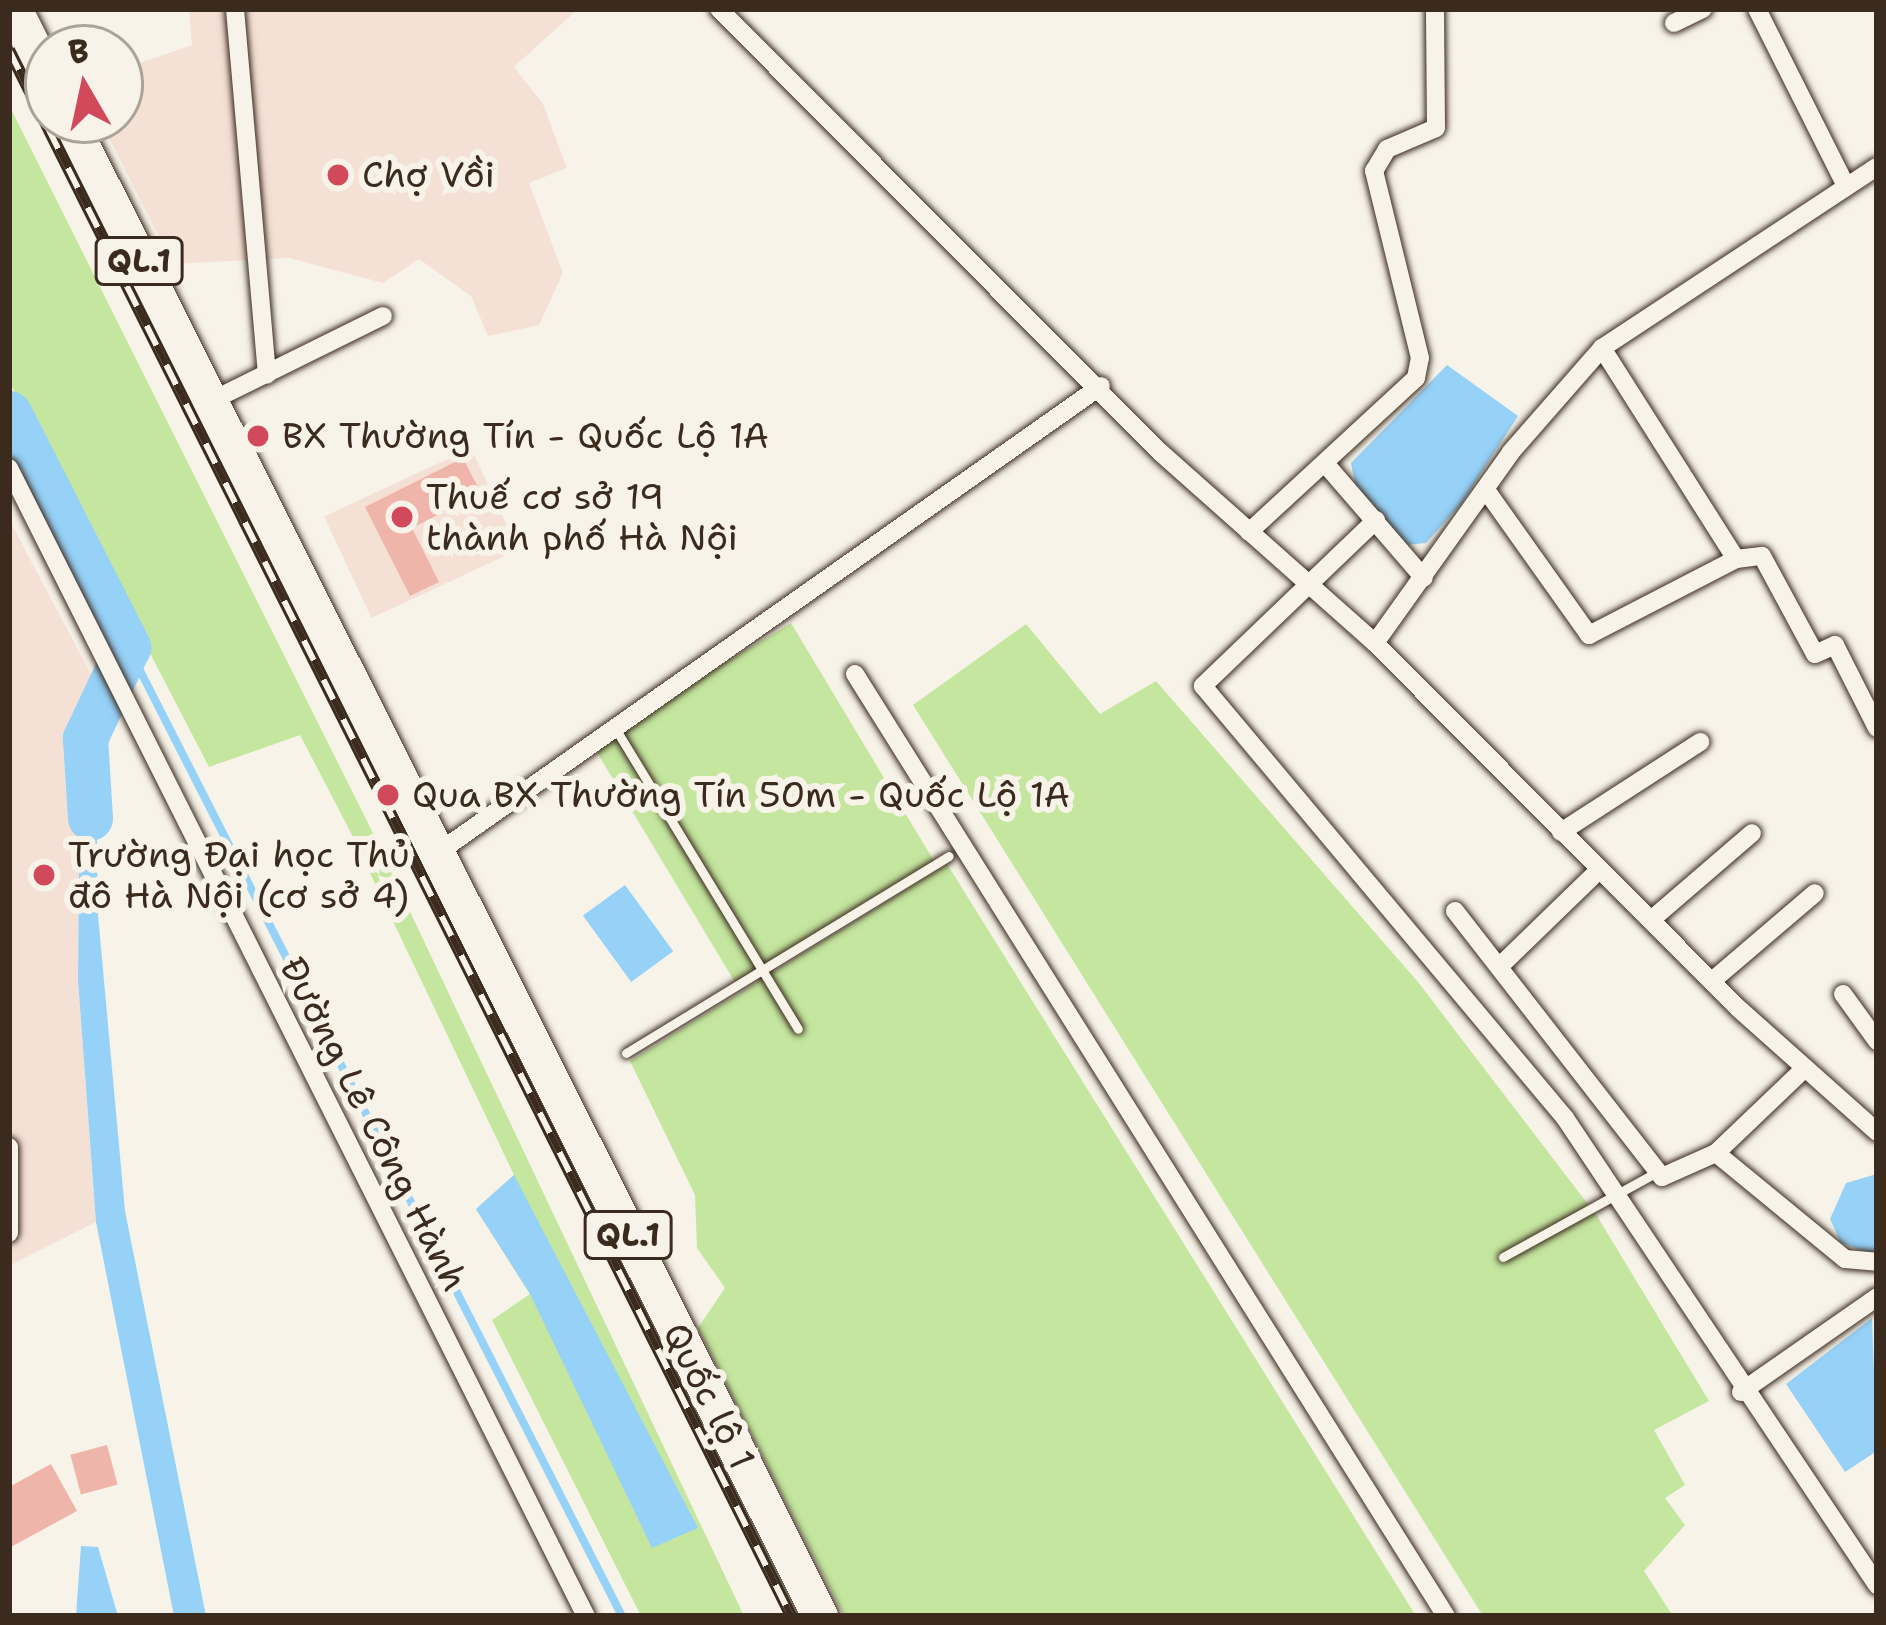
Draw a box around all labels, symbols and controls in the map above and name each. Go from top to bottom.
north arrow [24,24,144,144]
text: B [65,27,92,75]
place label: Chợ Vồi [362,153,495,197]
marker: Chợ Vồi [325,162,351,188]
road number: QL.1 [94,234,184,288]
place label: BX Thường Tín - Quốc Lộ 1A [282,414,769,458]
marker: BX Thường Tín - Quốc Lộ 1A [245,423,271,449]
place label: Thuế cơ sở 19 thành phố Hà Nội [426,474,738,559]
marker: Thuế cơ sở 19 thành phố Hà Nội [389,504,415,530]
place label: Qua BX Thường Tín 50m - Quốc Lộ 1A [412,773,1070,817]
marker: Qua BX Thường Tín 50m - Quốc Lộ 1A [375,782,401,808]
place label: Trường Đại học Thủ đô Hà Nội (cơ sở 4) [68,832,410,917]
marker: Trường Đại học Thủ đô Hà Nội (cơ sở 4) [31,862,57,888]
street label: Đường Lê Công Hành [271,950,477,1298]
road number: QL.1 [583,1208,673,1262]
street label: Quốc lộ 1 [654,1316,764,1476]

